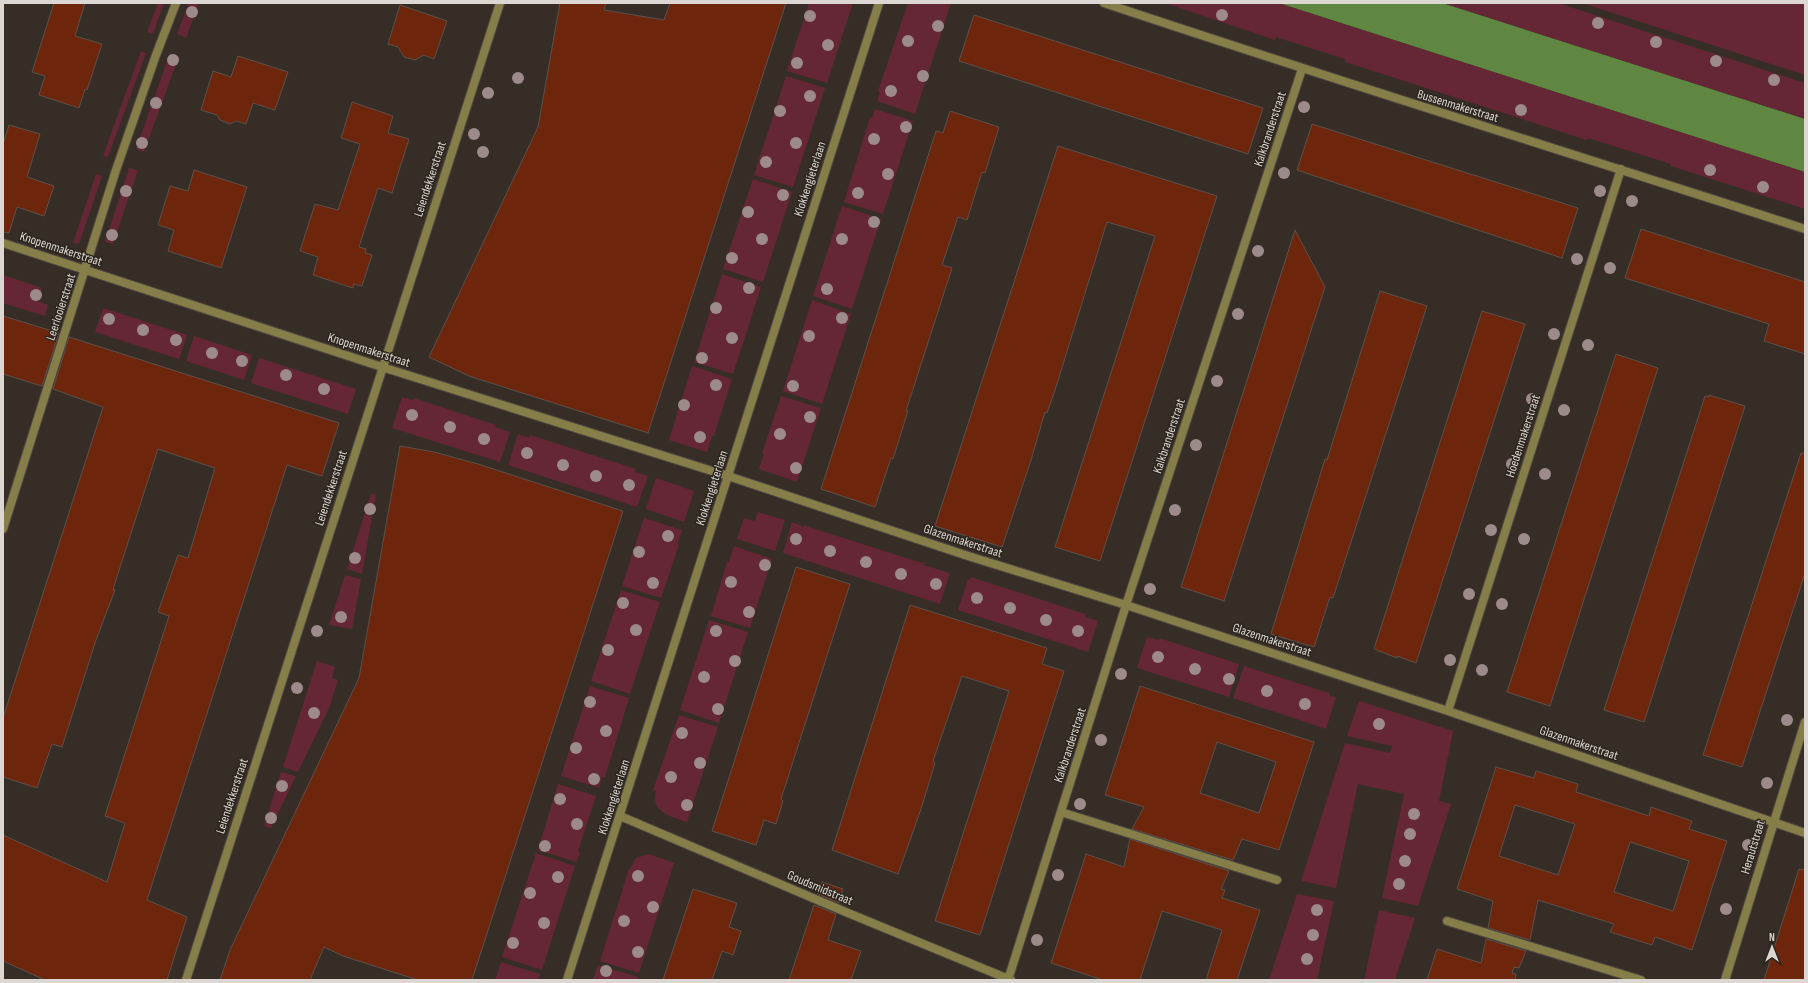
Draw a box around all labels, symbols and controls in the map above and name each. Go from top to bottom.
street label: Bussenmakerstraat [1415,86,1501,126]
street label: Kalkbranderstraat [1250,89,1290,169]
street label: Leiendekkerstraat [410,139,450,219]
street label: Klokkengieterlaan [790,140,830,218]
street label: Knopenmakerstraat [18,228,104,270]
street label: Leerlooierstraat [43,272,79,342]
street label: Knopenmakerstraat [326,329,412,371]
street label: Hoedenmakerstraat [1502,392,1544,480]
street label: Kalkbranderstraat [1149,396,1189,476]
street label: Leiendekkerstraat [311,448,351,528]
street label: Klokkengieterlaan [692,449,732,527]
street label: Glazenmakerstraat [921,521,1005,561]
street label: Glazenmakerstraat [1230,620,1314,660]
street label: Kalkbranderstraat [1050,705,1090,785]
street label: Glazenmakerstraat [1538,722,1621,764]
street label: Leiendekkerstraat [212,756,252,836]
street label: Klokkengieterlaan [594,758,634,836]
street label: Herautstraat [1737,818,1769,876]
street label: Goudsmidstraat [785,867,855,909]
north arrow [1752,927,1792,967]
text: N [1769,931,1775,944]

